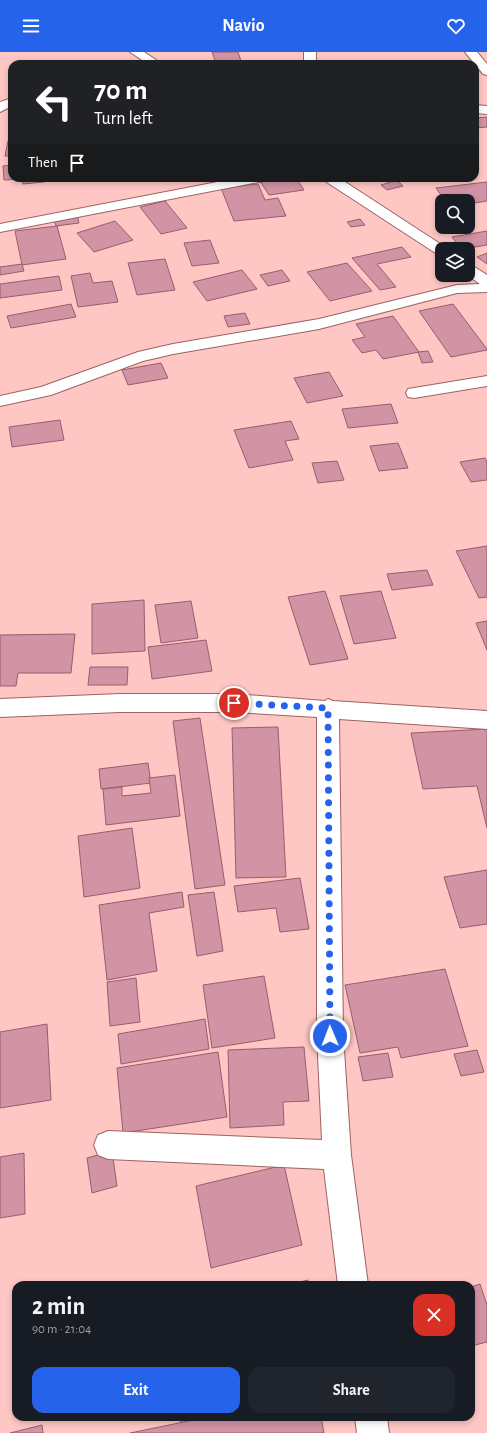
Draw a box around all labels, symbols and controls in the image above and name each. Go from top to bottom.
icon: menu [20,15,42,37]
icon: heart [445,15,467,37]
text: Navio [222,17,265,35]
icon: left [28,76,80,128]
text: 70 m [94,77,148,105]
text: Turn left [94,110,153,128]
icon: arrive [66,152,88,174]
text: Then [28,155,58,170]
map controls [435,194,475,282]
button: search [435,194,475,234]
button: layers [435,242,475,282]
pin [217,686,251,720]
icon: arrive [223,692,245,714]
position arrow [309,1015,351,1057]
button: close [413,1294,455,1336]
text: 2 min [32,1295,85,1319]
text: 90 m · 21:04 [32,1323,91,1336]
button: Exit [32,1367,240,1413]
button: Share [248,1367,455,1413]

